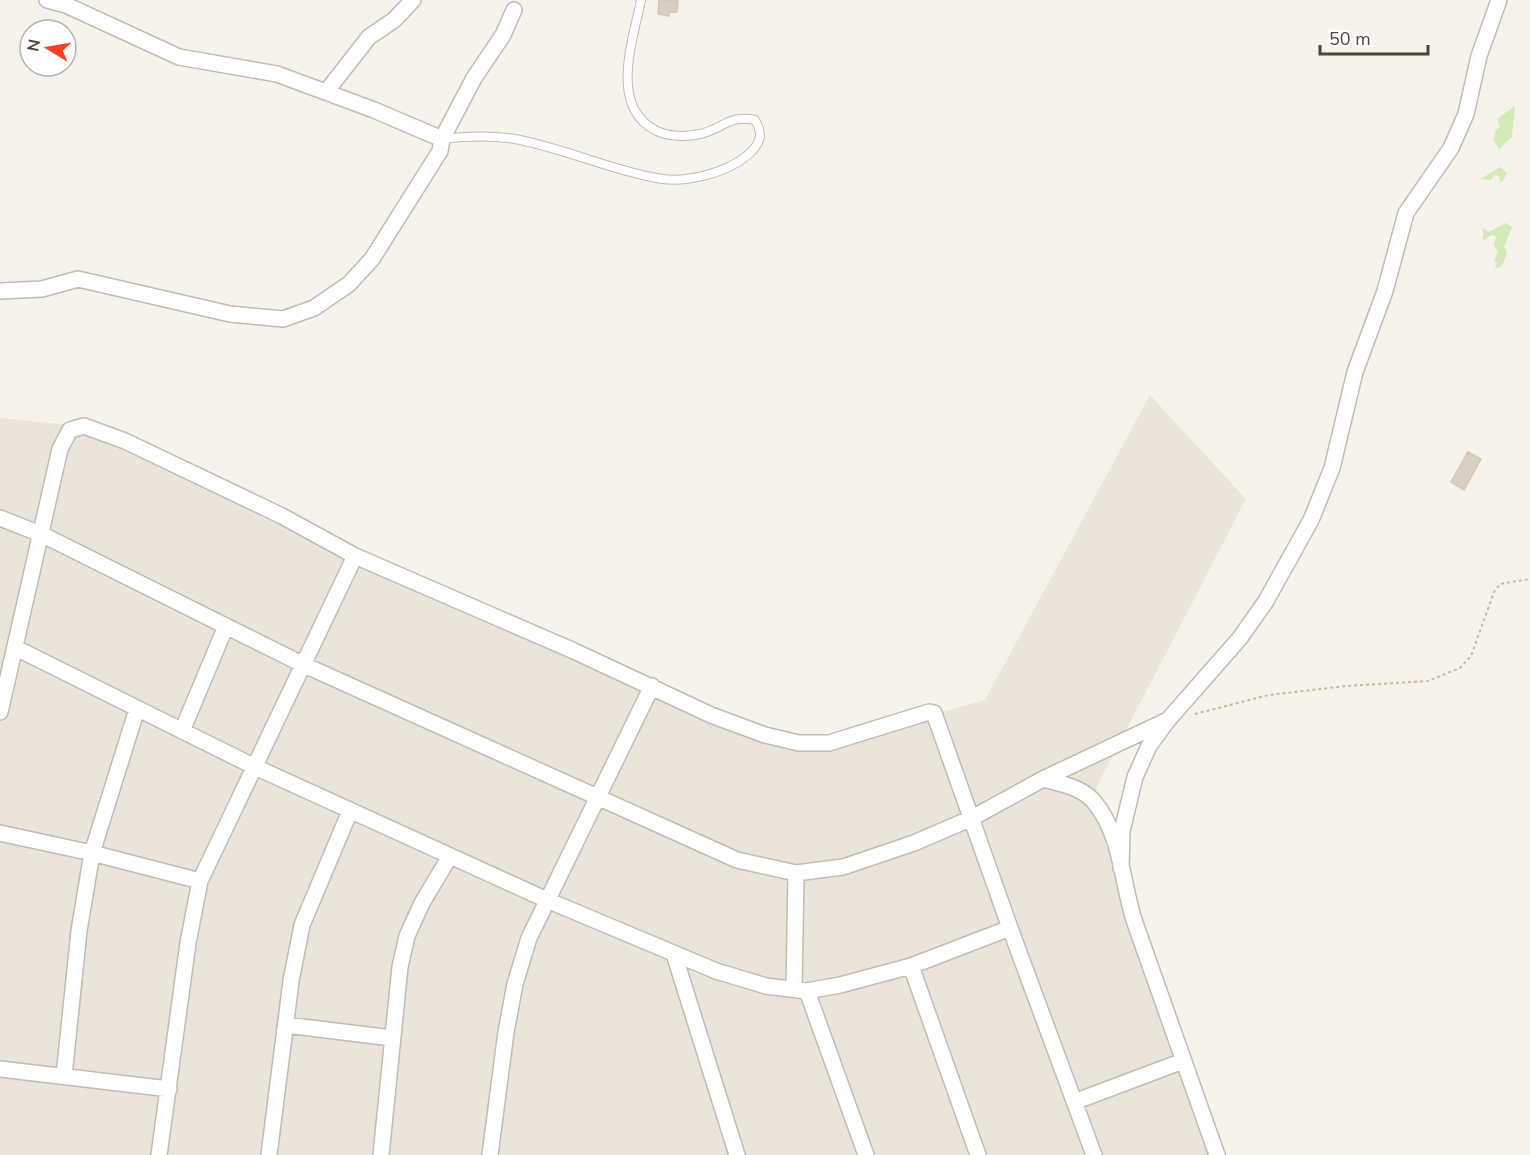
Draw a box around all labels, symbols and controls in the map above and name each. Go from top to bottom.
north arrow [18,18,78,78]
scale bar [1320,18,1428,56]
text: 50 m [1329,27,1371,51]
text: N [22,37,46,53]

